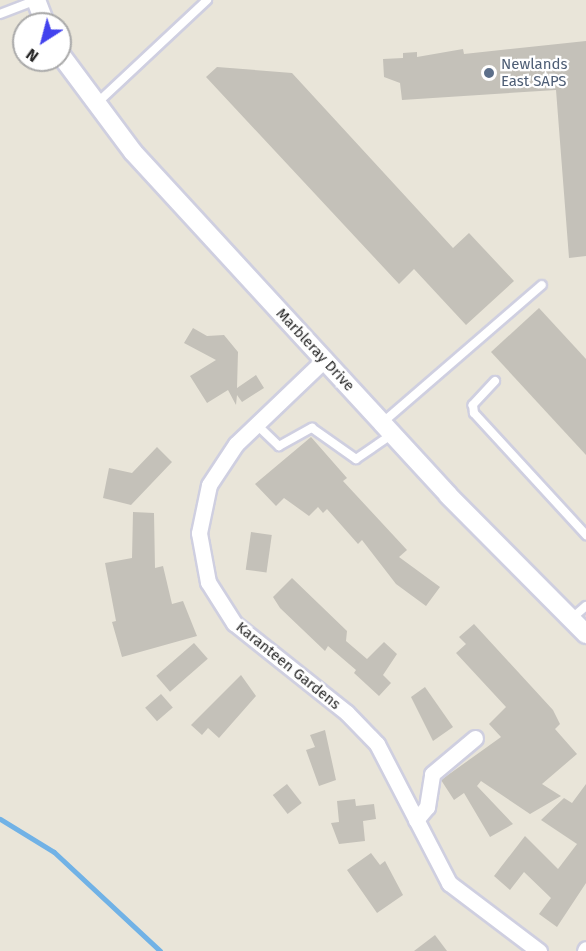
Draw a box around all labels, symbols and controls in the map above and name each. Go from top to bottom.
north arrow [12,12,72,72]
text: N [22,45,42,66]
place label: Newlands East SAPS [501,55,567,90]
marker: Newlands East SAPS [482,66,496,80]
street label: Marbleray Drive [272,305,358,395]
street label: Karanteen Gardens [232,618,344,714]

